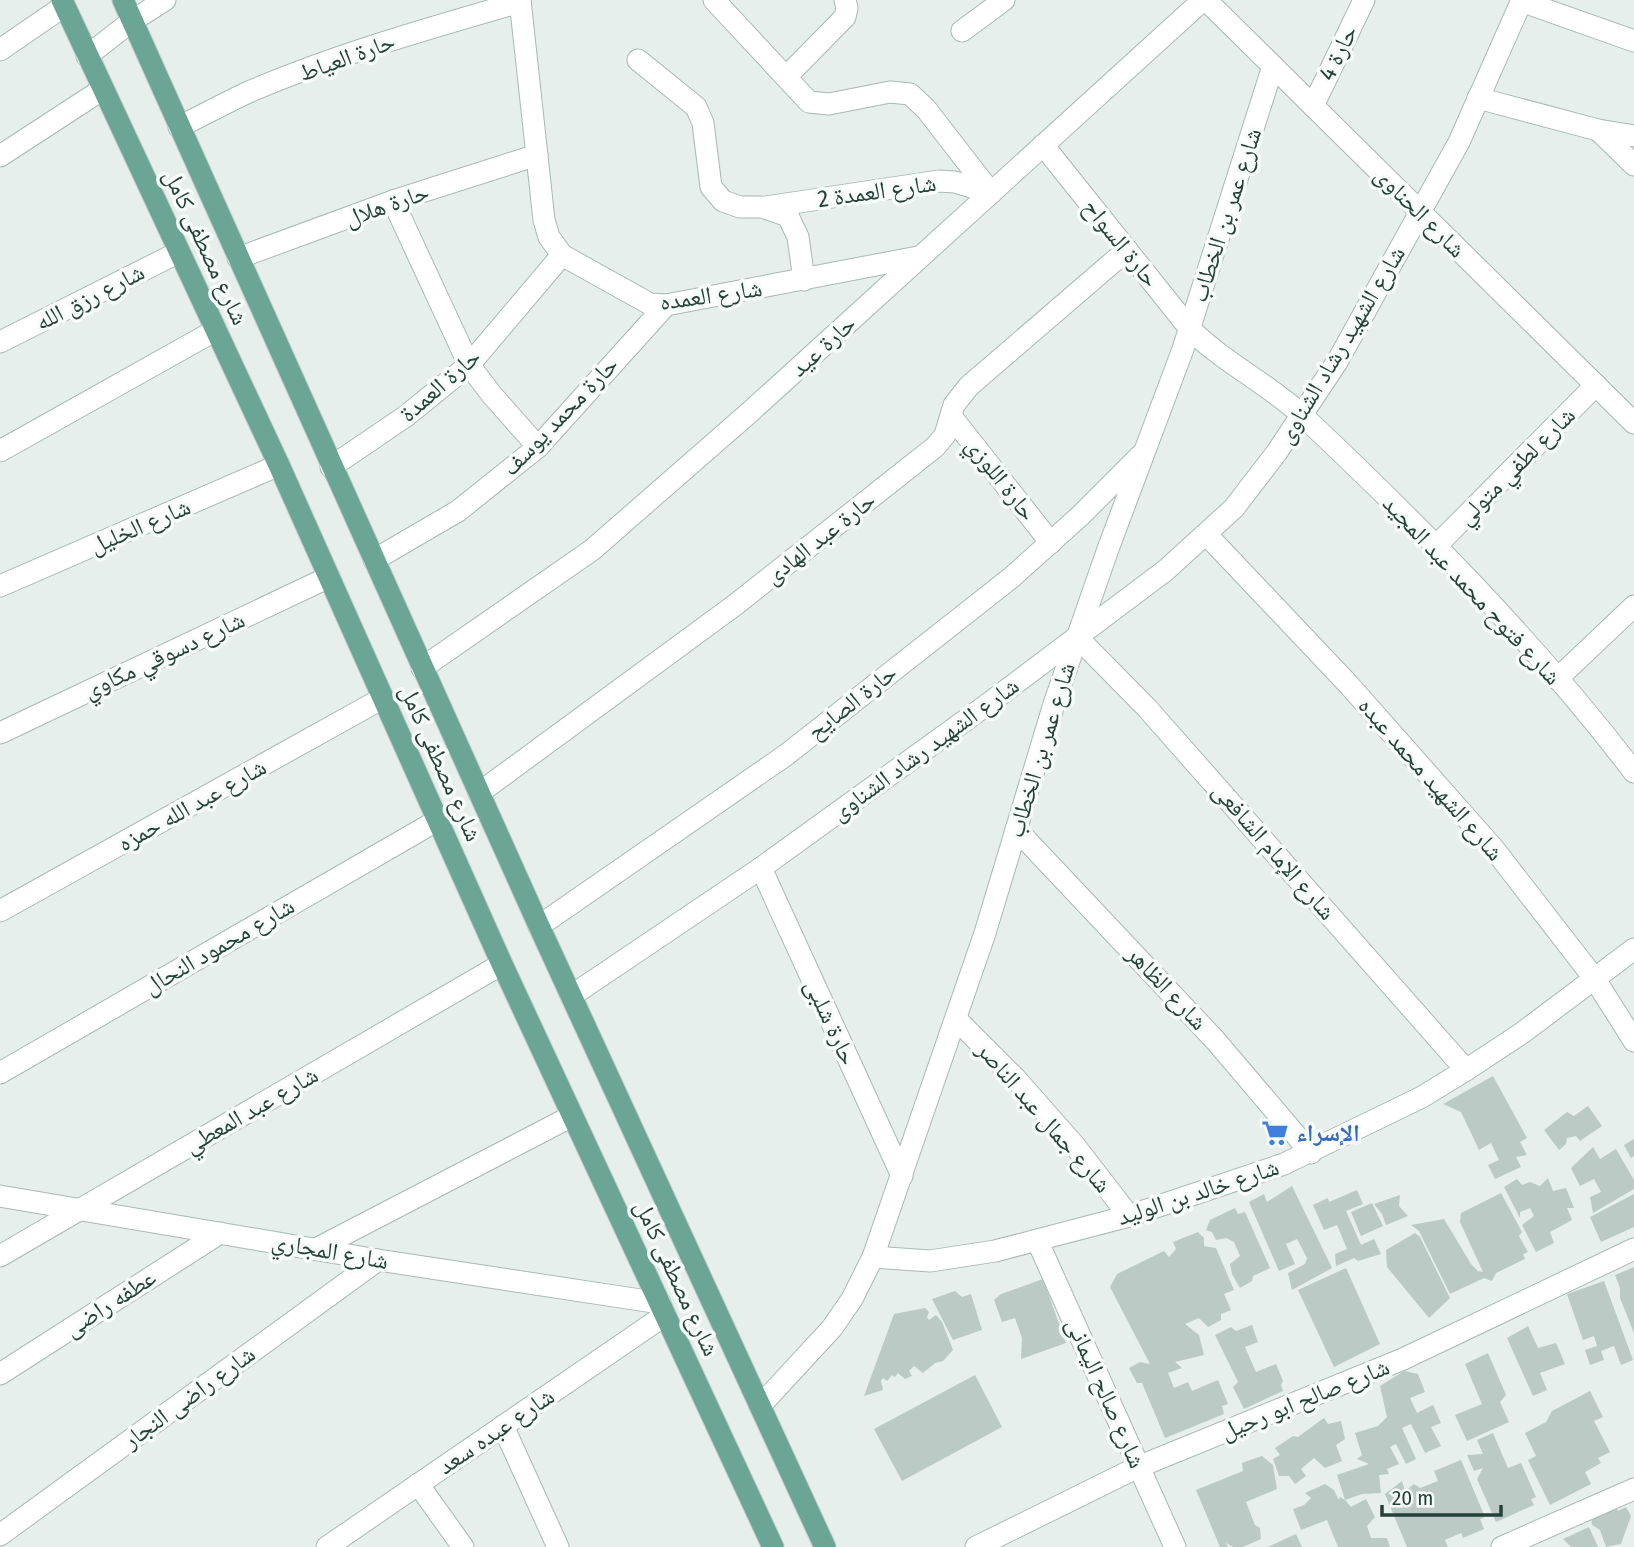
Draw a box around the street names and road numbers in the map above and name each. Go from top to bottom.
street label: حارة 4 [1313,21,1363,85]
street label: حارة العياط [295,27,399,87]
street label: شارع عمر بن الخطاب [1185,124,1268,306]
street label: شارع الحناوى [1368,161,1471,264]
street label: شارع مصطفى كامل [157,165,254,330]
street label: شارع العمدة 2 [816,169,938,214]
street label: حارة هلال [341,178,433,232]
street label: حارة السواح [1076,193,1165,293]
street label: شارع الشهيد رشاد الشناوى [1271,241,1412,449]
street label: شارع رزق الله [31,258,150,337]
street label: شارع العمده [658,274,764,317]
street label: حارة عيد [785,309,861,383]
street label: حارة العمدة [394,342,486,428]
street label: حارة محمد يوسف [496,351,624,481]
street label: شارع لطفي متولي [1451,401,1584,534]
street label: حارة اللوزي [956,432,1042,529]
street label: حارة عبد الهادى [759,486,881,590]
street label: شارع فتوح محمد عبد المجيد [1376,489,1567,691]
street label: شارع الخليل [85,492,195,561]
street label: شارع دسوقي مكاوي [79,605,251,709]
street label: حارة الصايح [802,658,903,746]
street label: شارع عمر بن الخطاب [1001,659,1082,841]
street label: شارع الشهيد رشاد الشناوى [826,671,1025,827]
street label: شارع مصطفى كامل [393,680,488,846]
street label: شارع الشهيد محمد عبده [1352,692,1509,867]
street label: شارع عبد الله حمزه [113,753,272,858]
street label: شارع الإمام الشافعى [1205,776,1341,927]
street label: شارع محمود النحال [139,892,300,1001]
street label: شارع الظاهر [1120,939,1213,1037]
street label: حارة شلبى [799,975,863,1069]
street label: شارع جمال عبد الناصر [969,1035,1117,1199]
street label: شارع عبد المعطي [179,1060,325,1164]
street label: شارع خالد بن الوليد [1114,1153,1283,1232]
street label: شارع مصطفى كامل [628,1196,725,1361]
street label: شارع المجاري [269,1227,391,1280]
street label: عطفه راضى [59,1263,161,1343]
street label: شارع صالح اليمانى [1059,1314,1152,1473]
street label: شارع راضى النجار [117,1340,261,1456]
street label: شارع صالح ابو رحيل [1217,1352,1394,1447]
street label: شارع عبده سعد [432,1382,560,1481]

